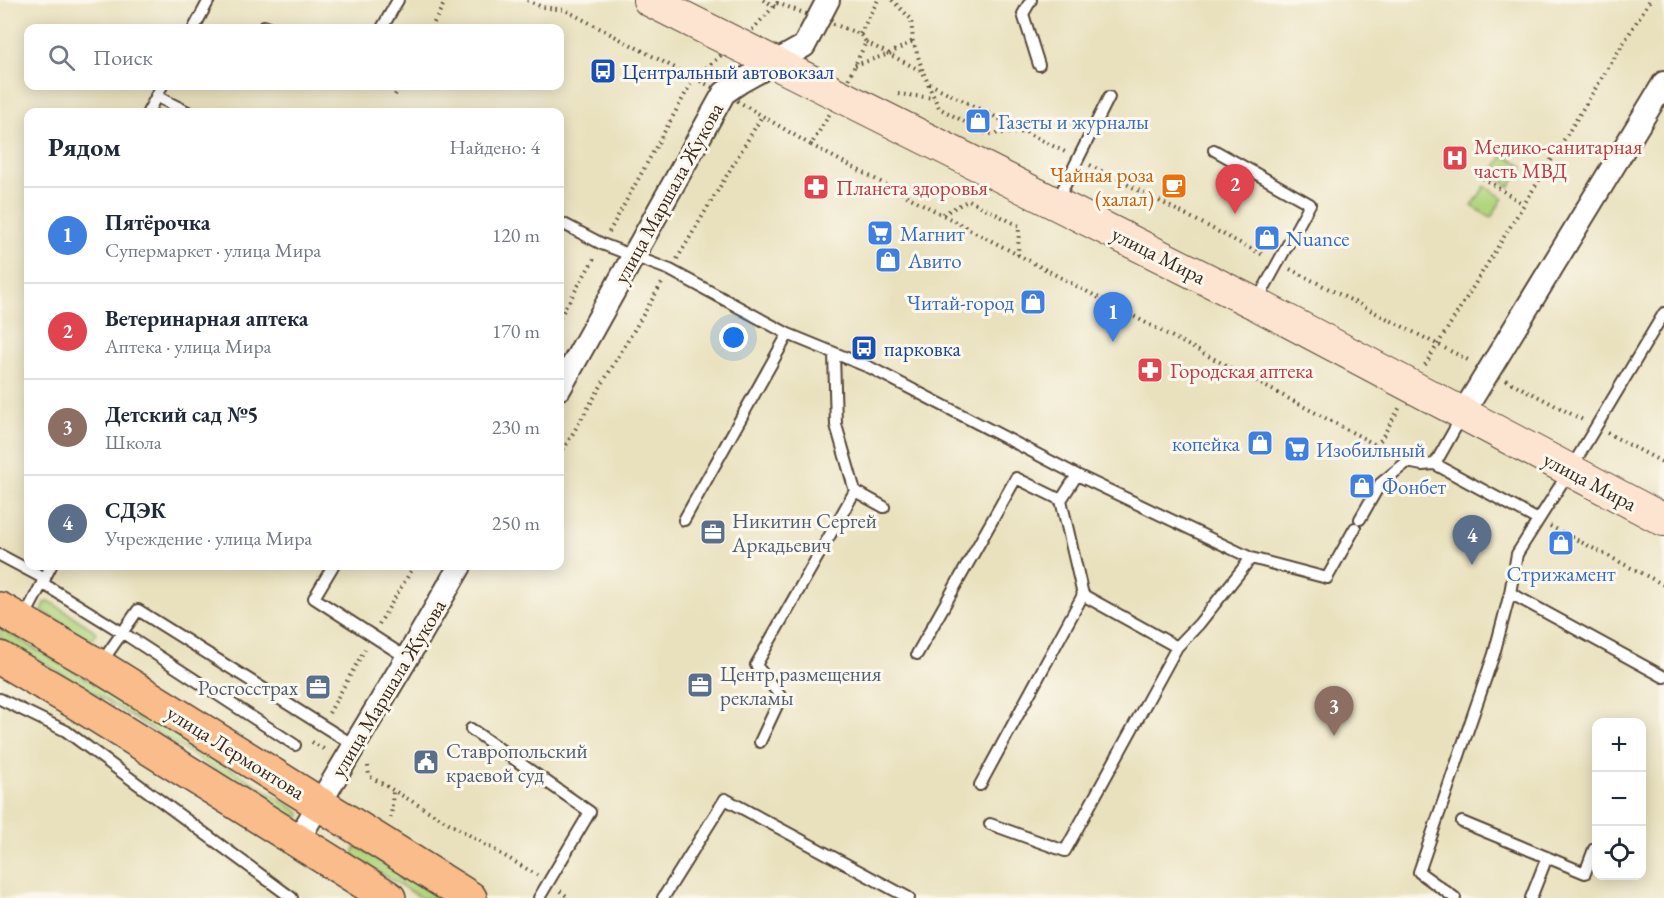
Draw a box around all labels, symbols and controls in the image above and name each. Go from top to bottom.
search box [24,24,564,90]
icon: search [45,41,78,74]
text: Поиск [93,43,153,72]
bus stop icon: Центральный автовокзал [588,56,618,86]
place label: Центральный автовокзал [622,58,834,85]
street label: улица Маршала Жукова [607,97,729,288]
shop icon: Газеты и журналы [963,106,993,136]
place label: Газеты и журналы [998,108,1149,135]
text: Рядом [48,130,121,164]
place label: Медико-санитарная часть МВД [1474,133,1642,184]
text: Найдено: 4 [449,134,540,160]
hospital icon: Медико-санитарная часть МВД [1440,143,1470,173]
place label: Чайная роза (халал) [1050,161,1155,212]
pin: 2 [1216,164,1254,214]
cafe icon: Чайная роза (халал) [1159,171,1189,201]
pharmacy icon: Планета здоровья [801,172,831,202]
place label: Планета здоровья [836,174,988,201]
text: Пятёрочка [105,208,210,237]
supermarket icon: Магнит [865,218,895,248]
place label: Магнит [900,220,965,247]
street label: улица Мира [1107,220,1211,290]
text: 1 [62,222,73,248]
text: 120 m [492,222,540,248]
shop icon: Nuance [1252,223,1282,253]
place label: Nuance [1286,225,1349,252]
text: Супермаркет · улица Мира [105,237,321,263]
shop icon: Авито [873,245,903,275]
place label: Авито [907,247,962,274]
shop icon: Читай-город [1018,287,1048,317]
place label: Читай-город [907,289,1014,316]
pin: 1 [1094,292,1132,342]
text: Ветеринарная аптека [105,304,308,333]
text: 2 [62,318,73,344]
text: 170 m [492,318,540,344]
your location [719,323,748,352]
text: Аптека · улица Мира [105,333,271,359]
bus stop icon: парковка [849,333,879,363]
place label: парковка [884,335,961,362]
pharmacy icon: Городская аптека [1135,355,1165,385]
place label: Городская аптека [1170,357,1314,384]
text: Детский сад №5 [105,400,259,429]
text: 3 [62,414,73,440]
text: 230 m [492,414,540,440]
shop icon: копейка [1245,428,1275,458]
text: Школа [105,429,162,455]
place label: копейка [1172,430,1241,457]
supermarket icon: Изобильный [1282,434,1312,464]
place label: Изобильный [1316,436,1425,463]
street label: улица Мира [1539,445,1642,517]
shop icon: Фонбет [1347,471,1377,501]
place label: Фонбет [1382,473,1446,500]
text: СДЭК [105,496,166,525]
place label: Никитин Сергей Аркадьевич [731,507,877,558]
text: 4 [62,510,73,536]
text: 250 m [492,510,540,536]
pin: 4 [1452,516,1492,565]
office icon: Никитин Сергей Аркадьевич [698,517,728,547]
text: Учреждение · улица Мира [105,525,312,551]
shop icon: Стрижамент [1546,528,1576,558]
place label: Стрижамент [1506,560,1616,587]
street label: улица Маршала Жукова [324,594,452,782]
place label: Центр размещения рекламы [720,660,881,711]
office icon: Центр размещения рекламы [685,670,715,700]
office icon: Росгосстрах [303,672,333,702]
place label: Росгосстрах [198,674,298,701]
pin: 3 [1314,686,1354,736]
street label: улица Лермонтова [162,699,311,806]
map controls [1592,718,1646,880]
button: + [1592,718,1646,772]
place label: Ставропольский краевой суд [446,737,588,788]
public building icon: Ставропольский краевой суд [411,747,441,777]
button: − [1592,772,1646,826]
button: locate [1592,826,1646,880]

